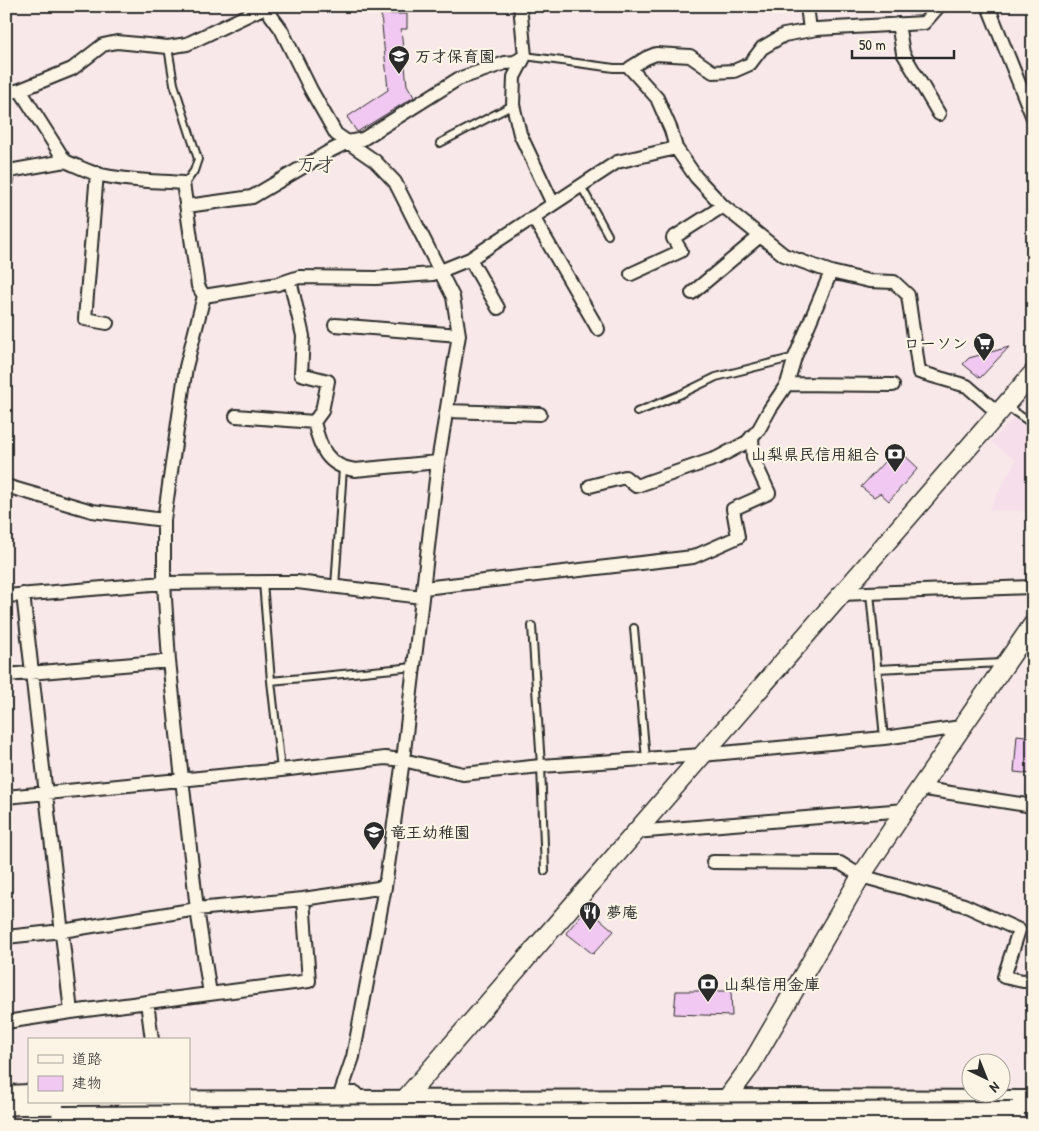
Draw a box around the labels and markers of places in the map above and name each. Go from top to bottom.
school or university icon: 万才保育園 [387,44,411,75]
place label: 万才保育園 [415,45,495,67]
supermarket icon: ローソン [972,331,996,362]
place label: ローソン [904,332,968,354]
bank icon: 山梨県民信用組合 [883,442,907,473]
place label: 山梨県民信用組合 [751,443,879,465]
school or university icon: 竜王幼稚園 [362,820,386,851]
place label: 竜王幼稚園 [390,821,470,843]
restaurant icon: 夢庵 [578,900,602,931]
place label: 夢庵 [606,901,638,923]
bank icon: 山梨信用金庫 [696,972,720,1003]
place label: 山梨信用金庫 [724,973,820,995]

